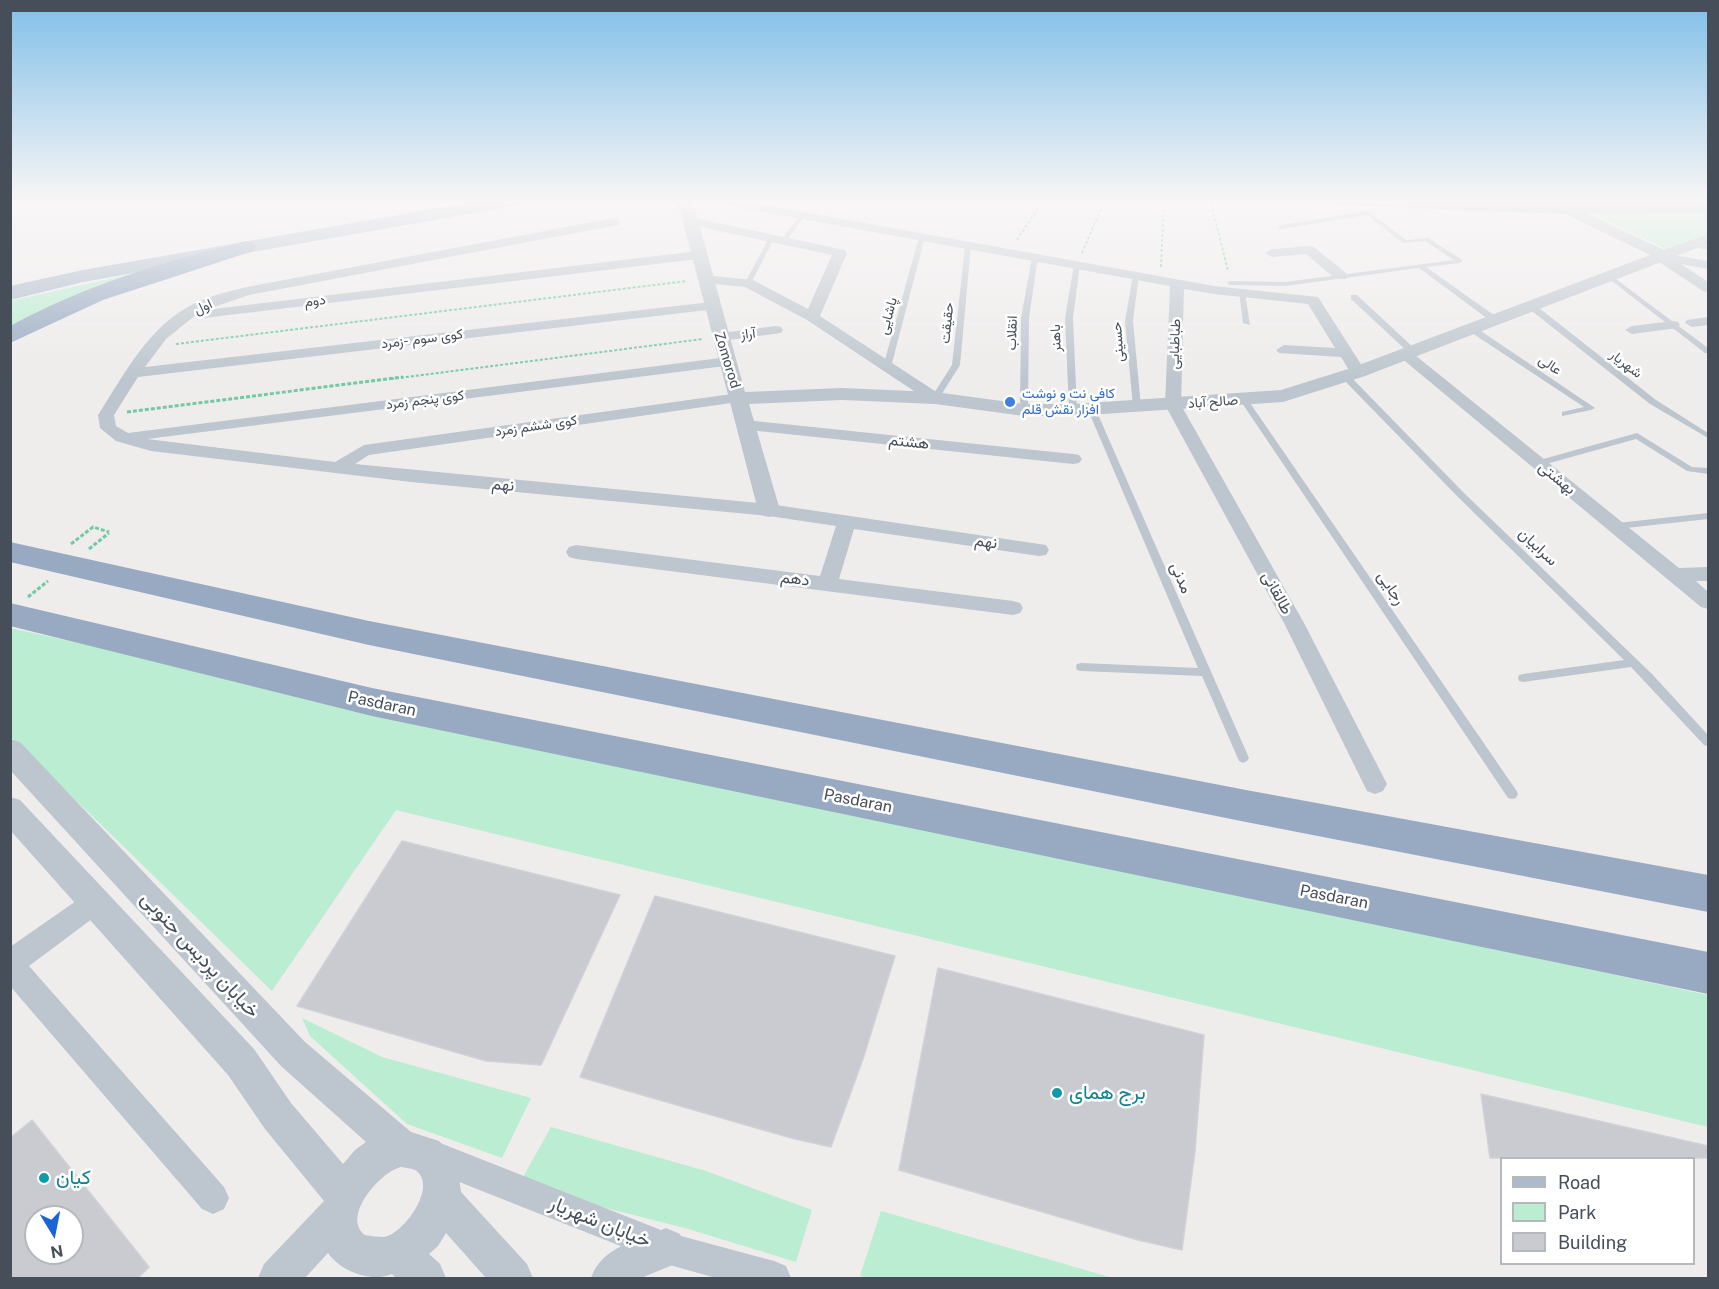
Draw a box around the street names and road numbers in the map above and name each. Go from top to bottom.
street label: دوم [303,291,327,311]
street label: اول [191,295,215,319]
street label: پاشایی [875,295,901,337]
street label: حقیقت [936,302,958,344]
street label: انقلاب [1003,315,1021,351]
street label: طباطبایی [1166,318,1184,370]
street label: حسینی [1108,321,1128,363]
street label: باهنر [1047,324,1065,352]
street label: آراز [739,325,757,343]
street label: کوی سوم -زمرد [380,326,464,352]
street label: Zomorod [710,330,744,390]
street label: شهریار [1607,346,1645,382]
street label: عالی [1535,351,1565,379]
street label: کوی پنجم زمرد [385,387,465,413]
street label: صالح آباد [1187,392,1239,412]
street label: کوی ششم زمرد [494,412,578,440]
street label: هشتم [888,430,930,454]
street label: بهشتی [1535,457,1579,499]
street label: نهم [491,474,515,496]
street label: سرابیان [1514,524,1562,570]
street label: نهم [973,531,999,553]
street label: مدنی [1166,560,1196,596]
street label: رجایی [1373,567,1409,609]
street label: دهم [779,568,811,590]
street label: طالقانی [1257,568,1297,618]
street label: Pasdaran [346,687,418,721]
street label: Pasdaran [822,785,894,817]
street label: Pasdaran [1298,881,1370,913]
street label: خیابان پردیس جنوبی [135,887,265,1023]
street label: خیابان شهریار [546,1191,654,1253]

